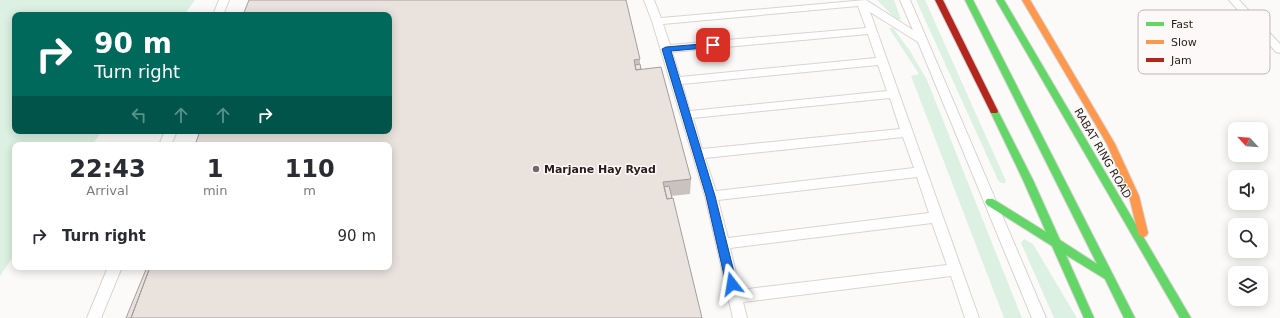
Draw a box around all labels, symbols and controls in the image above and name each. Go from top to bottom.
legend [1138,10,1270,74]
text: Fast [1171,18,1194,31]
text: 90 m [94,27,172,60]
icon: right [28,28,80,80]
pin [696,28,730,62]
icon: arrive [702,34,724,56]
text: Slow [1171,36,1197,49]
text: Jam [1170,54,1192,67]
text: Turn right [94,61,180,82]
icon: left [128,104,150,126]
icon: ahead [170,104,192,126]
icon: ahead [212,104,234,126]
icon: right [254,104,276,126]
street label: RABAT RING ROAD [1071,106,1134,201]
north arrow [1228,122,1268,162]
map controls [1228,122,1268,306]
text: 22:43 [69,155,146,183]
text: 1 [207,155,223,183]
text: 110 [285,155,335,183]
place label: Marjane Hay Ryad [544,163,656,176]
marker: Marjane Hay Ryad [531,164,541,174]
button: sound [1228,170,1268,210]
text: Arrival [86,183,129,198]
text: min [203,183,227,198]
text: m [303,183,316,198]
button: search [1228,218,1268,258]
icon: right [28,225,50,247]
text: Turn right [62,227,146,245]
text: 90 m [338,227,376,245]
position arrow [711,263,753,305]
button: layers [1228,266,1268,306]

